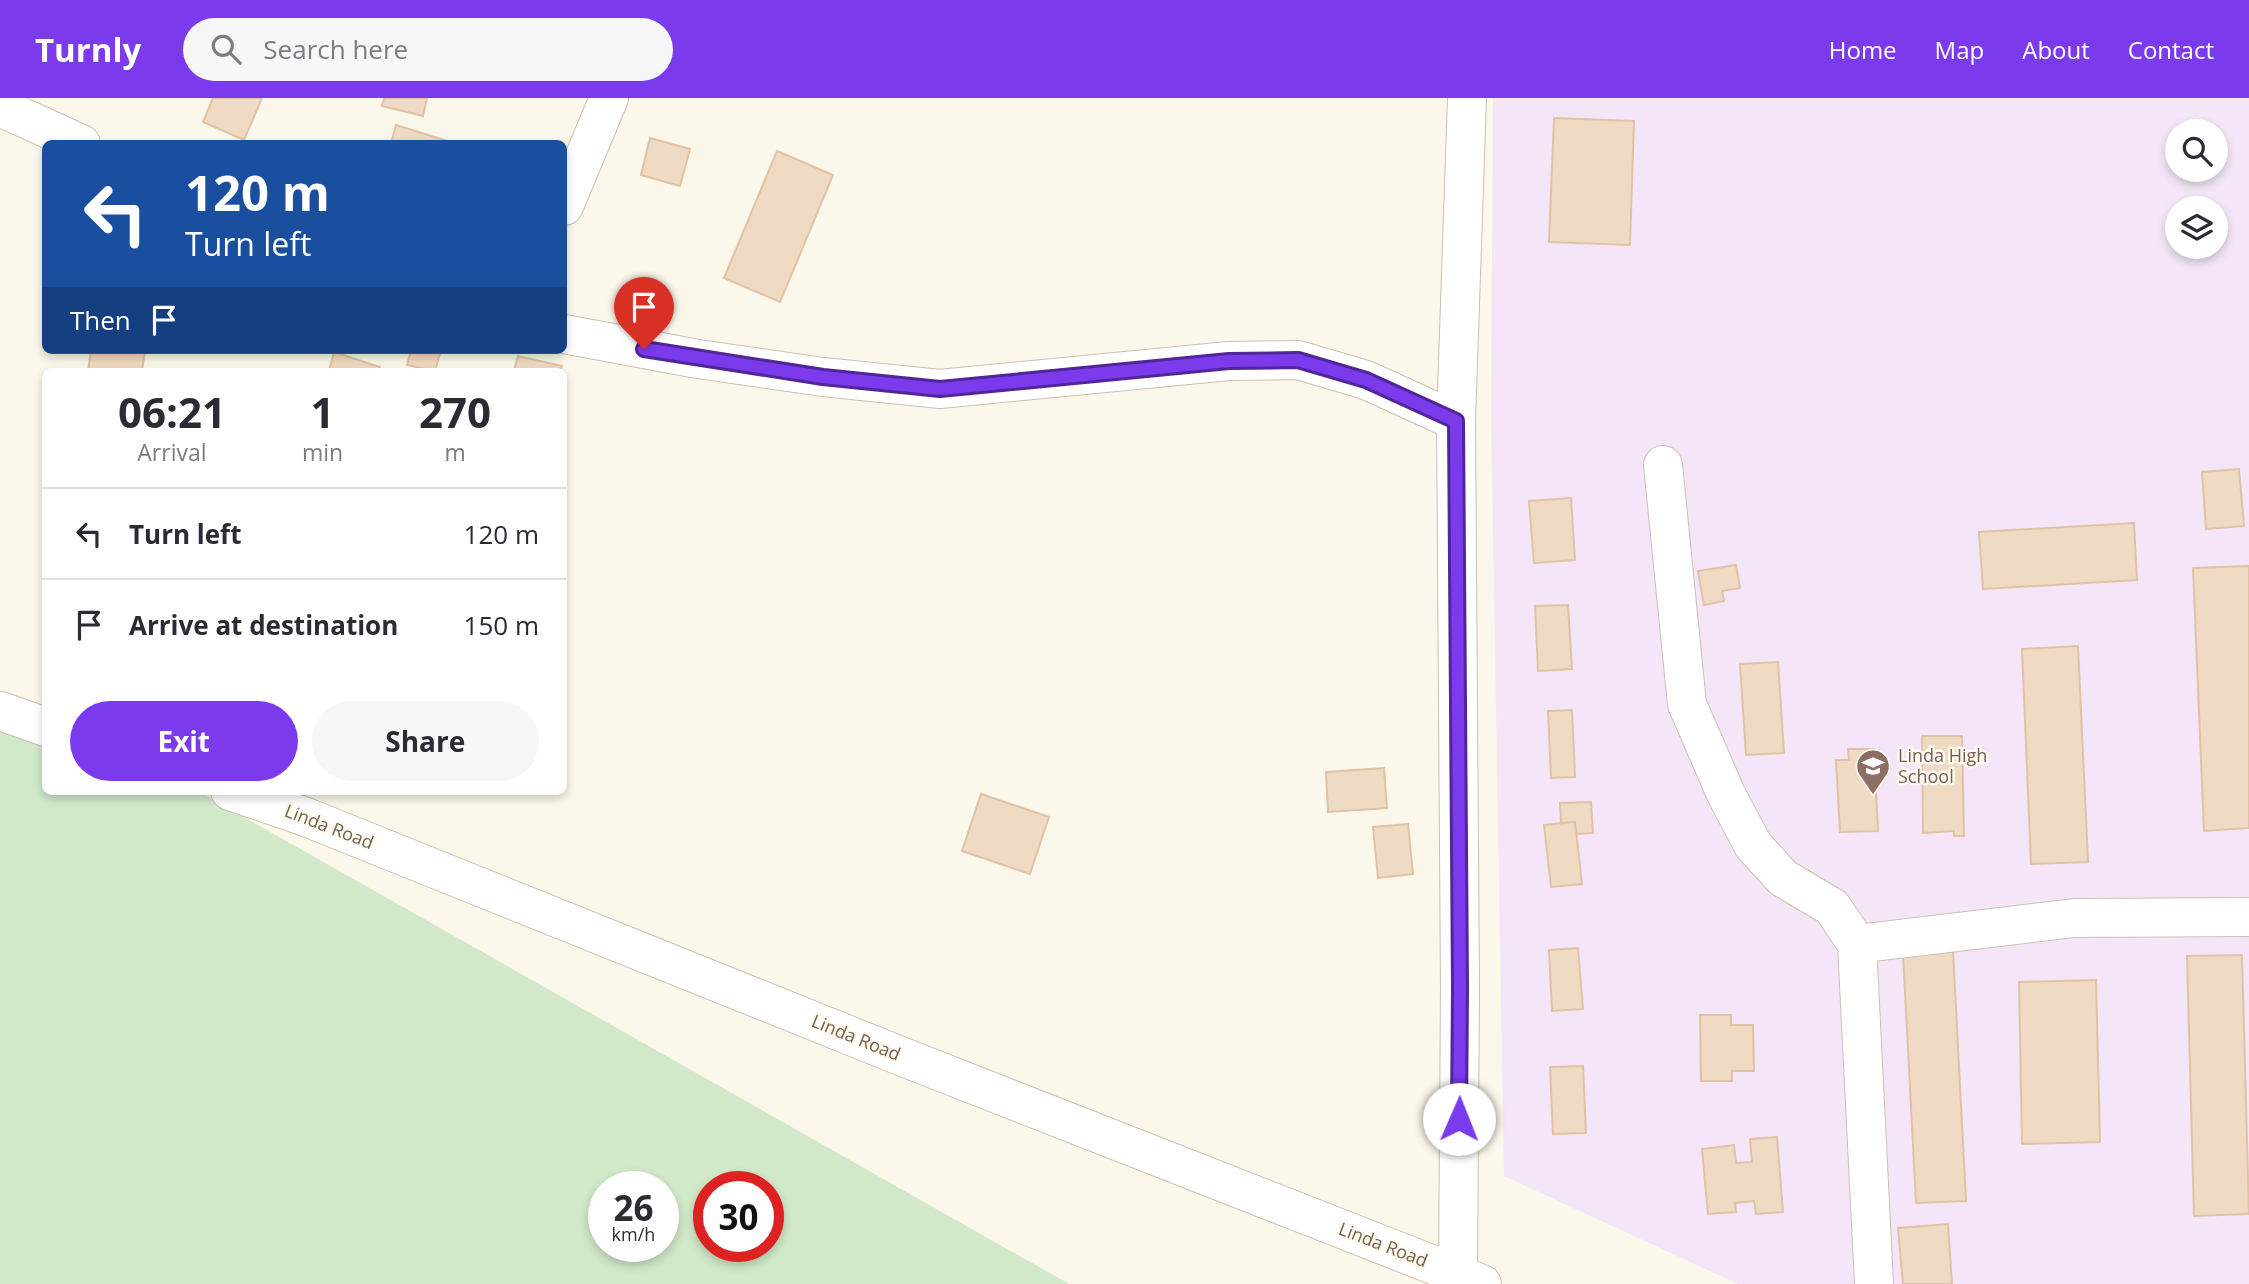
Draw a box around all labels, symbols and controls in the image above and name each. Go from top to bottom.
search box [183,18,673,81]
text: Turnly [35,27,141,72]
icon: search [207,30,245,68]
text: Search here [263,31,408,67]
text: Home [1829,33,1897,66]
text: Map [1935,33,1984,66]
text: About [2022,33,2090,66]
text: Contact [2128,33,2214,66]
map controls [2165,119,2228,259]
button: search [2165,119,2228,182]
text: 120 m [185,159,330,225]
icon: left [70,168,161,259]
button: layers [2165,196,2228,259]
text: Turn left [185,222,311,265]
pin [614,277,674,349]
icon: arrive [625,288,663,326]
icon: arrive [145,301,183,339]
text: Then [70,302,131,338]
text: 06:21 [118,383,226,440]
text: 1 [310,383,335,440]
text: 270 [419,383,491,440]
text: Arrival [137,436,207,468]
text: min [302,436,343,468]
text: m [444,436,466,468]
icon: left [70,515,108,553]
text: Turn left [129,516,241,552]
text: 120 m [464,516,539,552]
icon: arrive [70,606,108,644]
text: Arrive at destination [129,607,398,643]
text: 150 m [464,607,539,643]
button: Exit [70,701,298,781]
button: Share [312,701,539,781]
place label: Linda High School [1898,743,1987,788]
school or university icon: Linda High School [1854,747,1892,796]
street label: Linda Road [281,798,377,854]
street label: Linda Road [808,1008,904,1066]
position arrow [1422,1082,1496,1156]
speed limit sign: 30 [693,1171,784,1262]
text: 26 [613,1184,654,1231]
street label: Linda Road [1335,1216,1431,1272]
text: km/h [612,1222,655,1246]

